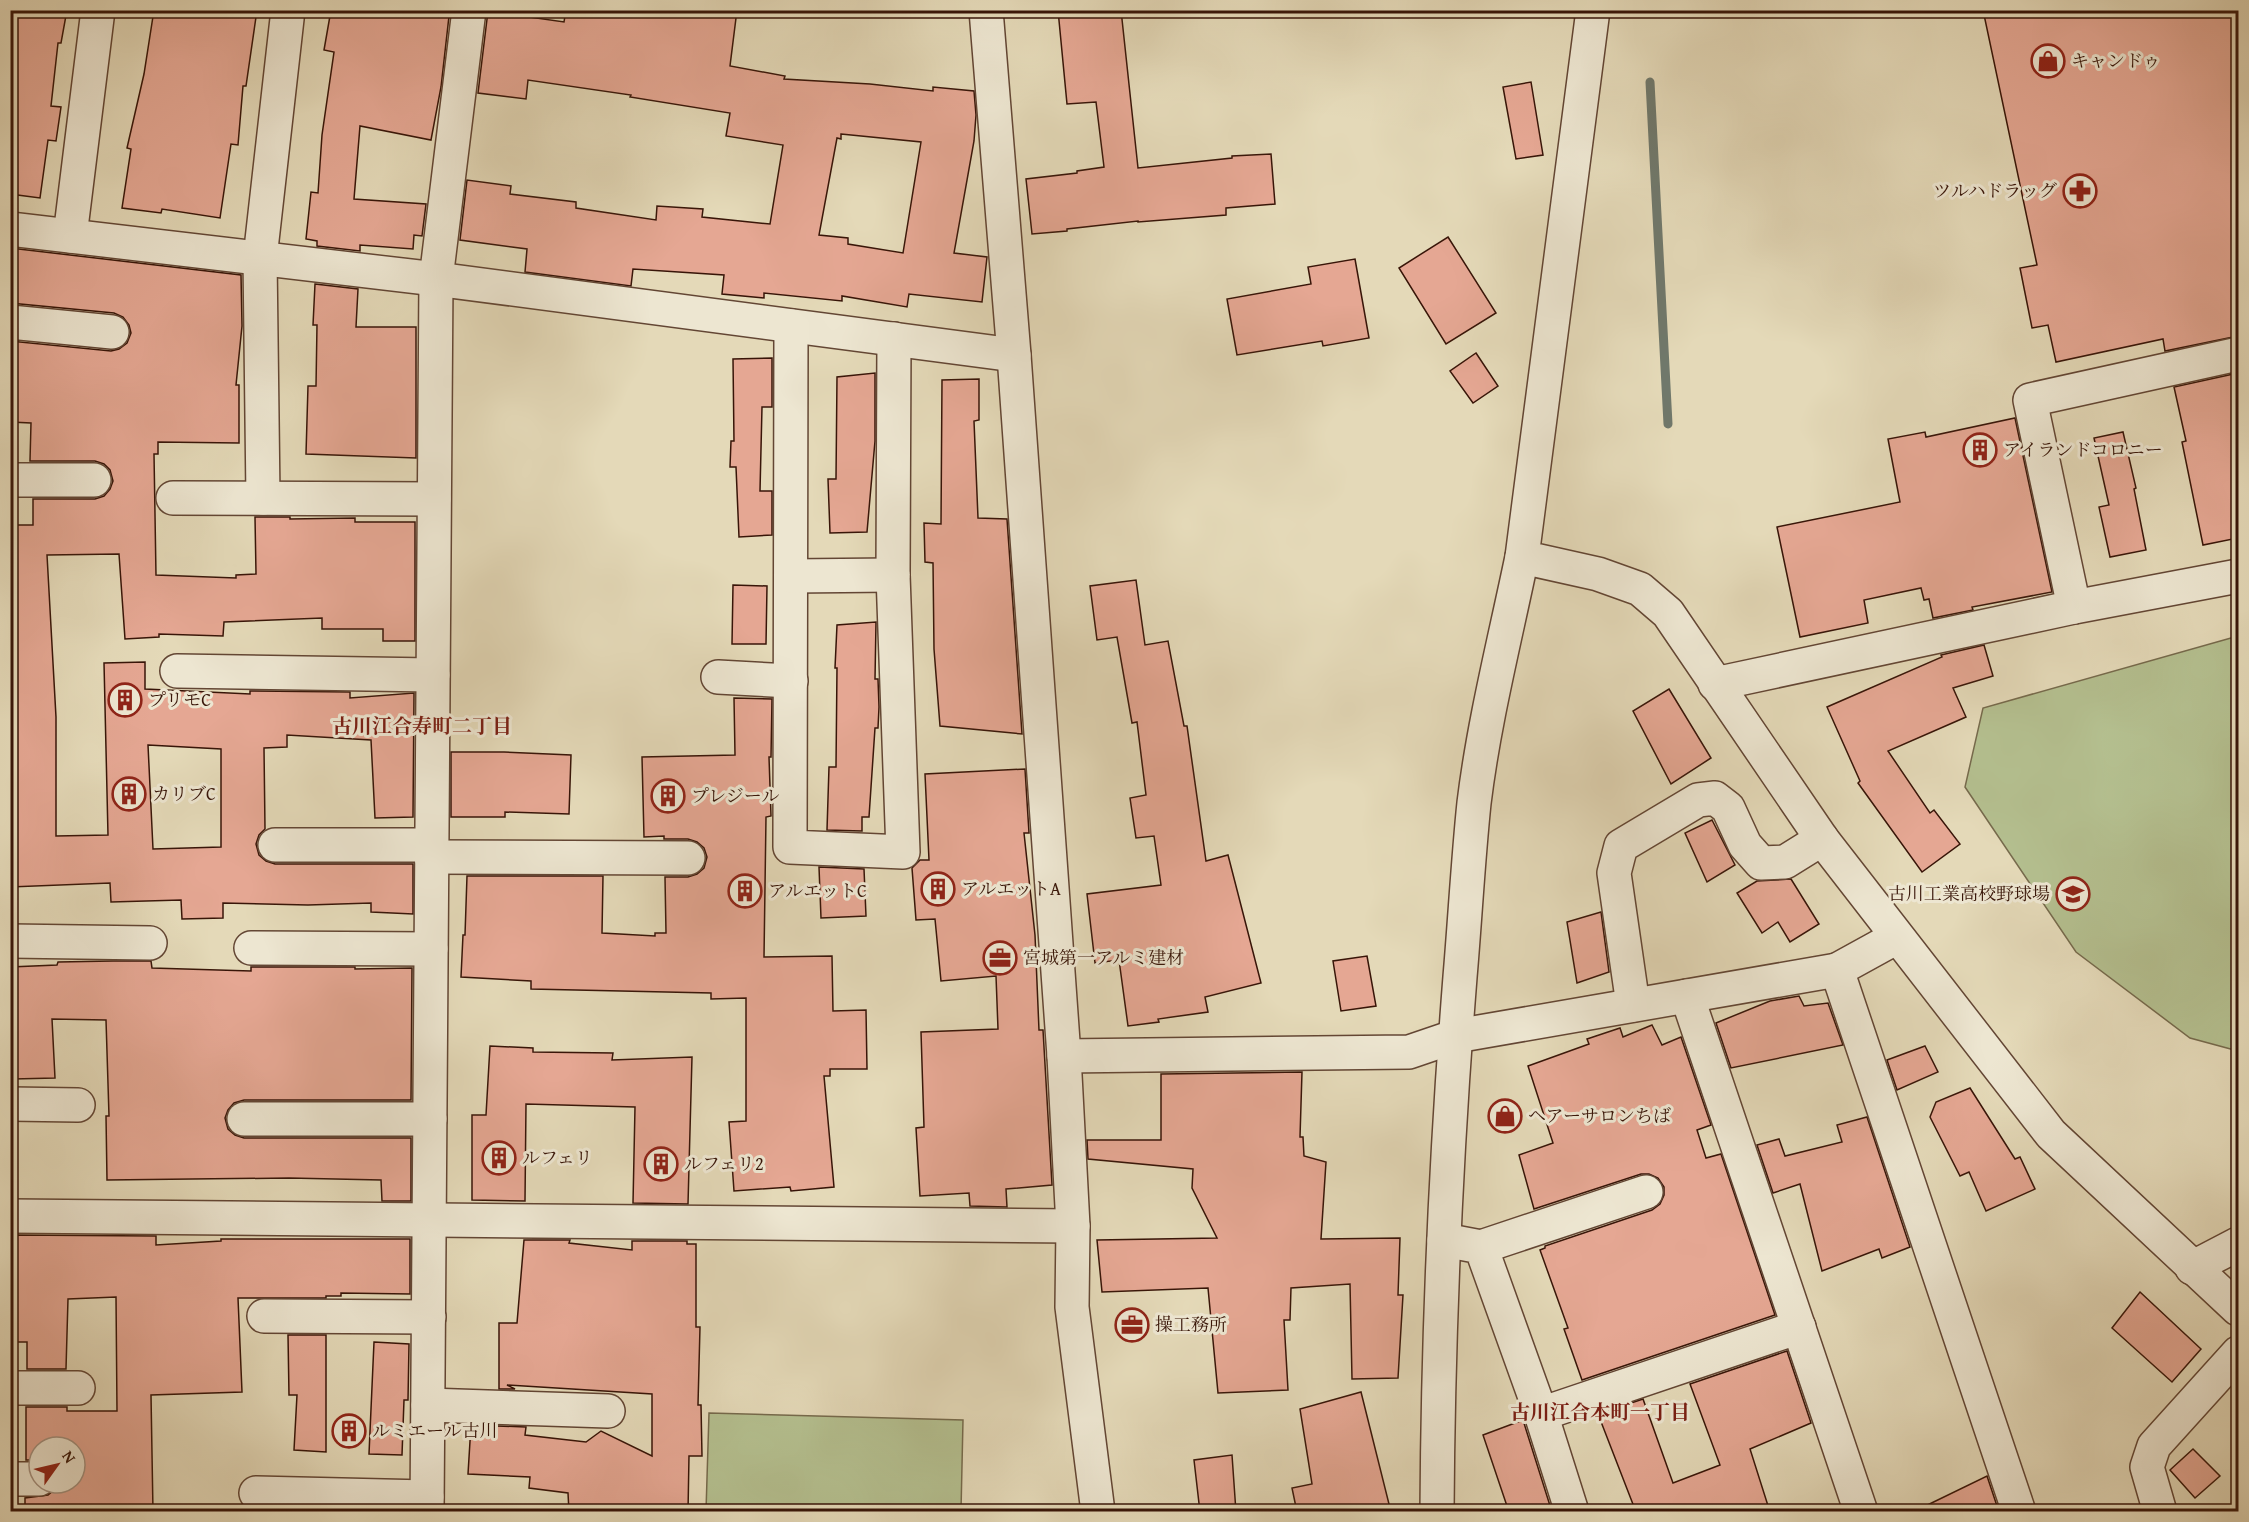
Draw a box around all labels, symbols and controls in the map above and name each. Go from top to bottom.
shop icon: キャンドゥ [2030,43,2066,79]
place label: キャンドゥ [2071,47,2161,74]
pharmacy icon: ツルハドラッグ [2062,173,2098,209]
place label: ツルハドラッグ [1933,177,2057,204]
building icon: アイランドコロニー [1962,432,1998,468]
place label: アイランドコロニー [2003,436,2163,463]
building icon: プリモC [107,682,143,718]
place label: プリモC [148,686,211,713]
district label: 古川江合寿町二丁目 [332,711,512,740]
building icon: カリブC [111,776,147,812]
building icon: プレジール [650,778,686,814]
place label: カリブC [152,780,216,807]
place label: プレジール [691,782,779,809]
building icon: アルエットA [920,871,956,907]
building icon: アルエットC [727,873,763,909]
place label: アルエットA [961,875,1061,902]
school or university icon: 古川工業高校野球場 [2055,876,2091,912]
place label: アルエットC [768,877,867,904]
place label: 古川工業高校野球場 [1888,880,2050,907]
office icon: 宮城第一アルミ建材 [982,940,1018,976]
place label: 宮城第一アルミ建材 [1023,944,1184,971]
shop icon: ヘアーサロンちば [1487,1098,1523,1134]
place label: ヘアーサロンちば [1528,1102,1671,1129]
building icon: ルフェリ [481,1140,517,1176]
place label: ルフェリ [522,1144,593,1171]
building icon: ルフェリ2 [643,1146,679,1182]
place label: ルフェリ2 [684,1150,764,1177]
office icon: 操工務所 [1114,1307,1150,1343]
place label: 操工務所 [1155,1311,1227,1338]
district label: 古川江合本町一丁目 [1510,1397,1690,1426]
building icon: ルミエール古川 [331,1413,367,1449]
place label: ルミエール古川 [372,1417,498,1444]
north arrow [27,1435,87,1495]
text: N [56,1445,83,1468]

